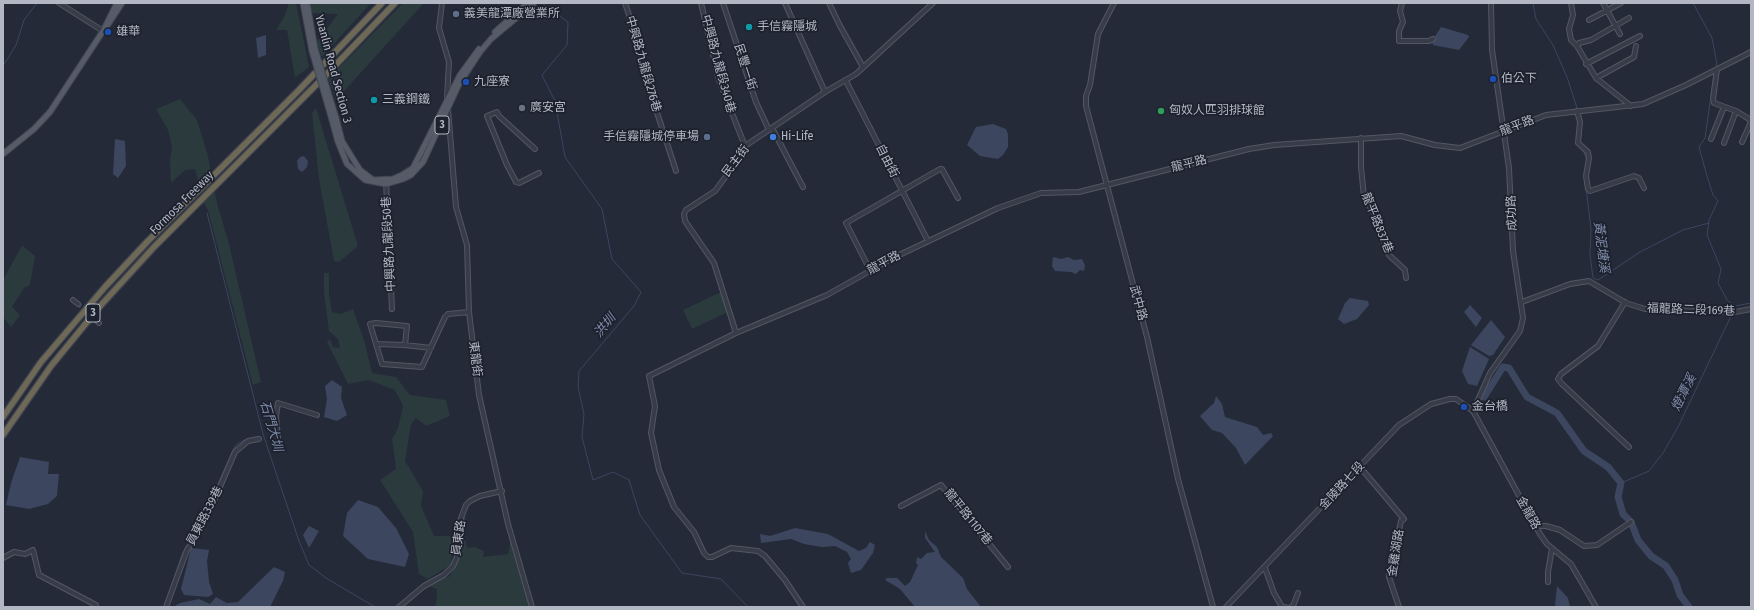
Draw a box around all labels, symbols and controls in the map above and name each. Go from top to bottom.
place label: 義美龍潭廠營業所 [464,7,560,21]
marker: 義美龍潭廠營業所 [451,9,461,19]
street label: Yuanlin Road Section 3 [312,13,354,125]
street label: 中興路九龍段340巷 [698,13,738,115]
street label: 中興路九龍段276巷 [622,14,664,114]
place label: 手信霧隱城 [757,20,817,34]
marker: 手信霧隱城 [744,22,754,32]
place label: 雄華 [116,25,140,39]
marker: 雄華 [103,27,113,37]
street label: 民豐一街 [731,42,759,92]
place label: 伯公下 [1501,72,1537,86]
marker: 伯公下 [1488,74,1498,84]
place label: 九座寮 [474,75,510,89]
marker: 九座寮 [461,77,471,87]
place label: 三義鋼鐵 [382,93,430,107]
marker: 三義鋼鐵 [369,95,379,105]
place label: 廣安宮 [530,101,566,115]
marker: 廣安宮 [517,103,527,113]
place label: 匈奴人匹羽排球館 [1169,104,1265,118]
marker: 匈奴人匹羽排球館 [1156,106,1166,116]
street label: 龍平路 [1498,113,1536,139]
road number: 3 [435,116,449,134]
place label: 手信霧隱城停車場 [603,130,699,144]
place label: Hi-Life [781,130,814,144]
marker: 手信霧隱城停車場 [702,132,712,142]
marker: Hi-Life [768,132,778,142]
street label: 民主街 [719,142,753,180]
street label: 自由街 [872,142,902,180]
street label: 龍平路 [1170,153,1208,175]
street label: Formosa Freeway [147,168,217,238]
street label: 龍平路837巷 [1358,191,1396,255]
street label: 成功路 [1504,195,1520,231]
street label: 中興路九龍段50巷 [379,196,399,292]
water label: 黃泥塘溪 [1590,220,1612,274]
street label: 龍平路 [865,248,903,278]
street label: 武中路 [1126,284,1150,322]
street label: 福龍路二段169巷 [1647,301,1735,319]
road number: 3 [86,304,100,322]
water label: 洪圳 [591,311,619,341]
street label: 東龍街 [466,340,484,378]
water label: 燈潭溪 [1668,372,1700,414]
water label: 石門大圳 [256,399,286,453]
place label: 金台橋 [1472,400,1508,414]
marker: 金台橋 [1459,402,1469,412]
street label: 金陵路七段 [1316,459,1368,513]
street label: 員東路339巷 [184,484,226,548]
street label: 龍平路1107巷 [941,486,995,548]
street label: 金龍路 [1513,494,1543,532]
street label: 員東路 [449,519,469,557]
street label: 金雞湖路 [1385,528,1407,578]

